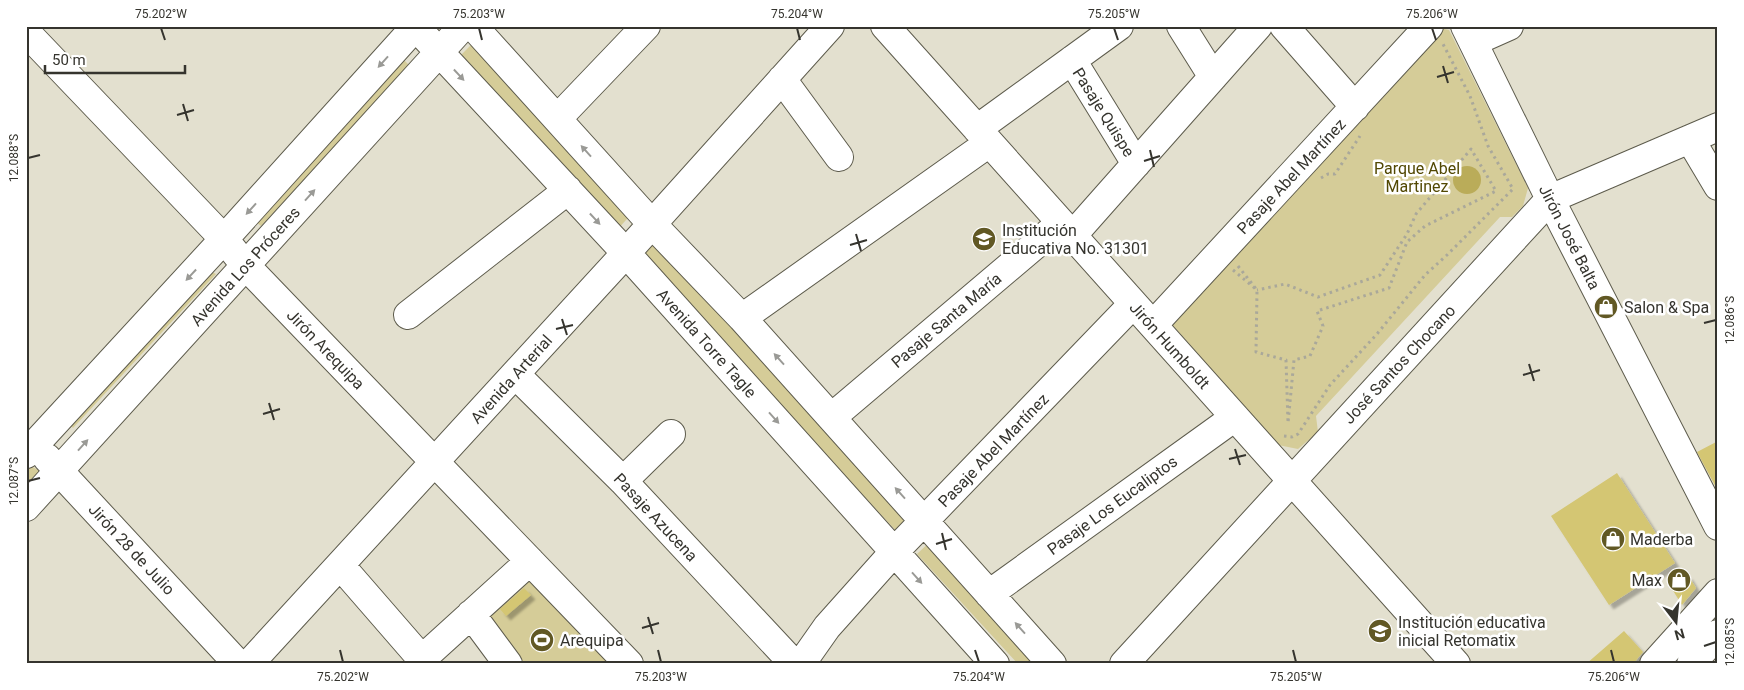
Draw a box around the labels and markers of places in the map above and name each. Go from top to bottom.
place label: Institución Educativa No. 31301 [1002,221,1149,258]
school or university icon: Institución Educativa No. 31301 [971,226,997,252]
shop icon: Salon & Spa [1593,294,1619,320]
place label: Salon & Spa [1624,298,1709,317]
shop icon: Maderba [1600,526,1626,552]
place label: Maderba [1630,530,1693,549]
shop icon: Max [1666,567,1692,593]
place label: Max [1631,571,1662,590]
place label: Institución educativa inicial Retomatix [1398,613,1546,650]
school or university icon: Institución educativa inicial Retomatix [1367,618,1393,644]
sports icon: Arequipa [529,627,555,653]
place label: Arequipa [560,631,624,650]

